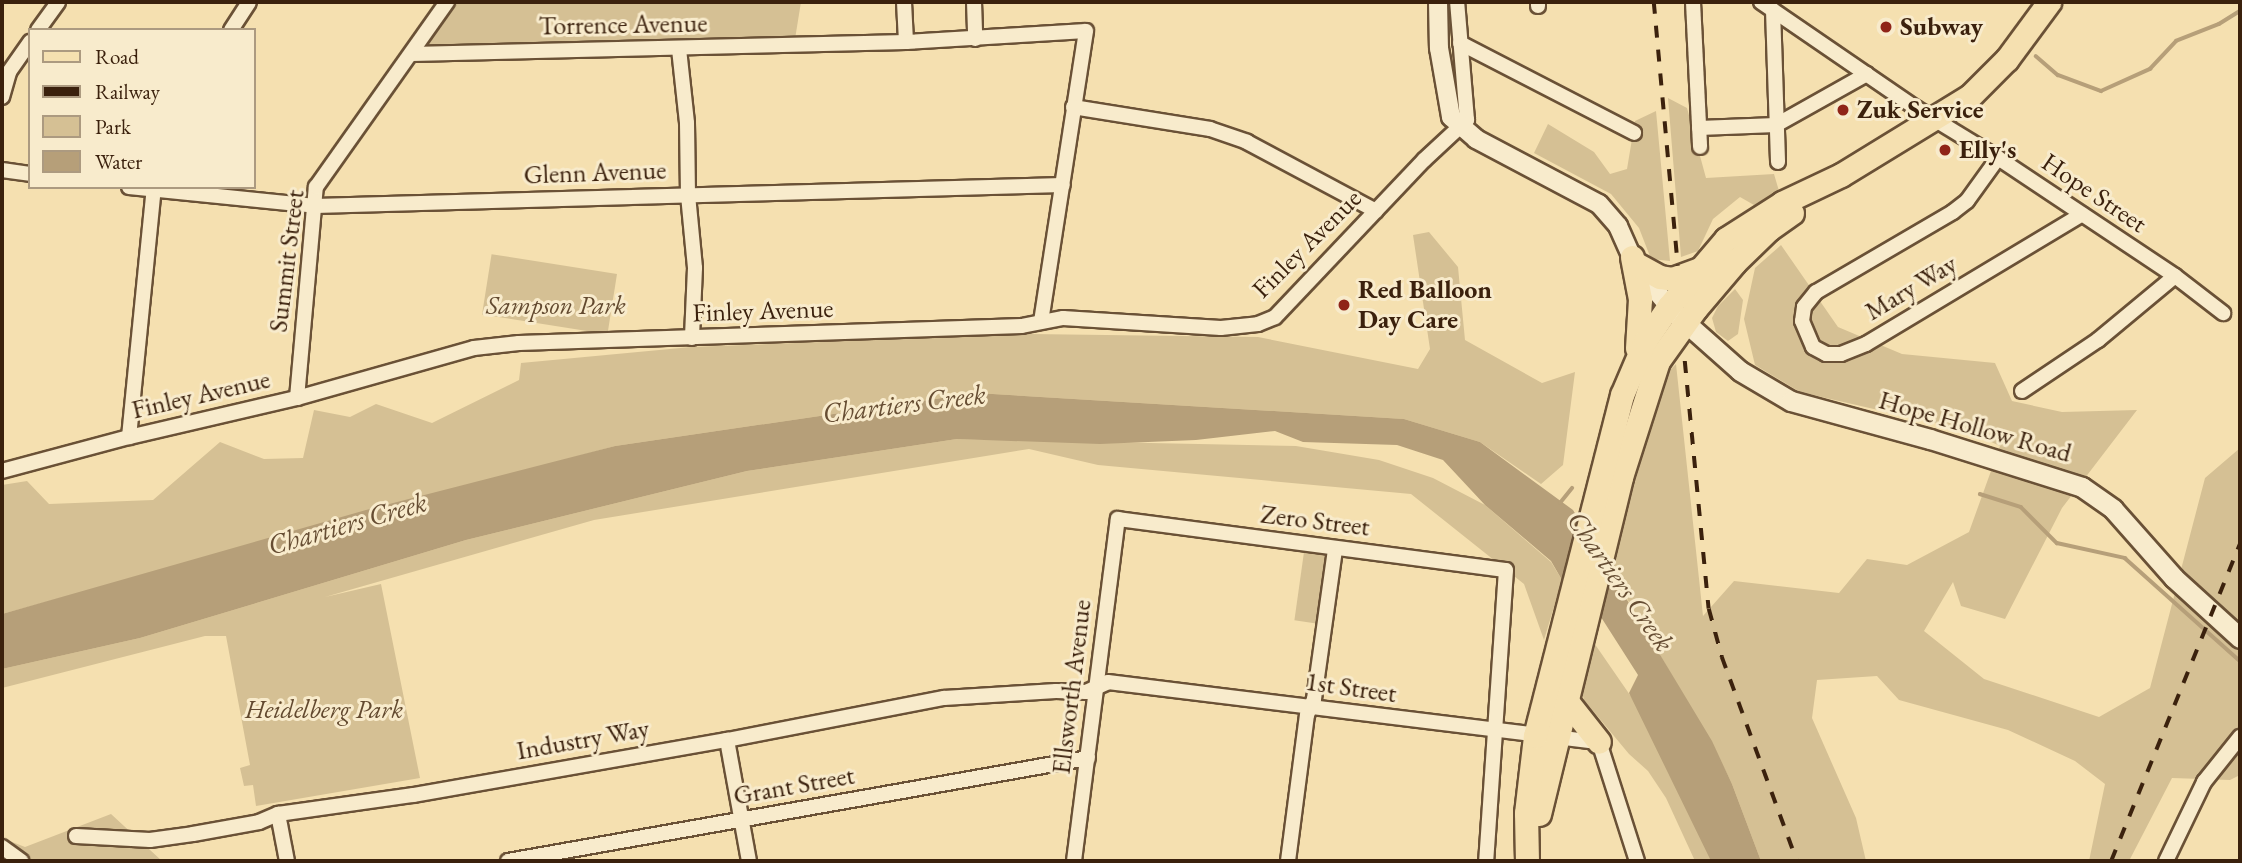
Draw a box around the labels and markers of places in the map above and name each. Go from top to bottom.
place label: Subway [1900,11,1983,43]
marker: Subway [1878,19,1894,35]
place label: Zuk Service [1857,94,1984,126]
marker: Zuk Service [1835,102,1851,118]
place label: Elly's [1959,134,2016,166]
marker: Elly's [1937,142,1953,158]
place label: Red Balloon Day Care [1358,274,1492,336]
marker: Red Balloon Day Care [1336,297,1352,313]

